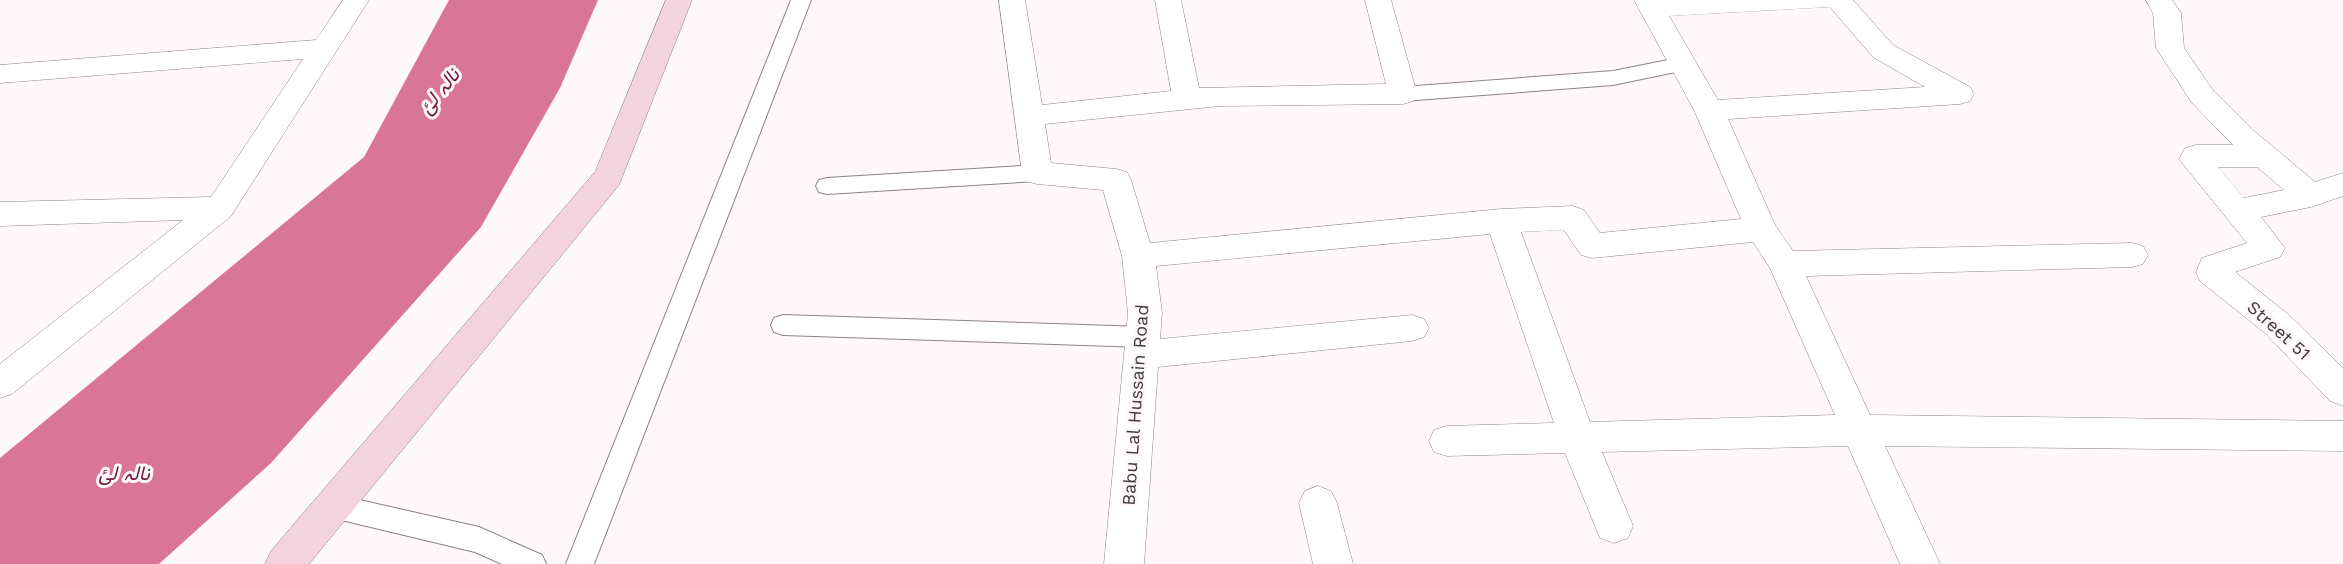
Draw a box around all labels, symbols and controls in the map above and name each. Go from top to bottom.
water label: نالہ لئ [413,62,466,119]
street label: Street 51 [2243,296,2315,364]
street label: Babu Lal Hussain Road [1117,304,1153,506]
water label: نالہ لئ [98,461,151,486]

